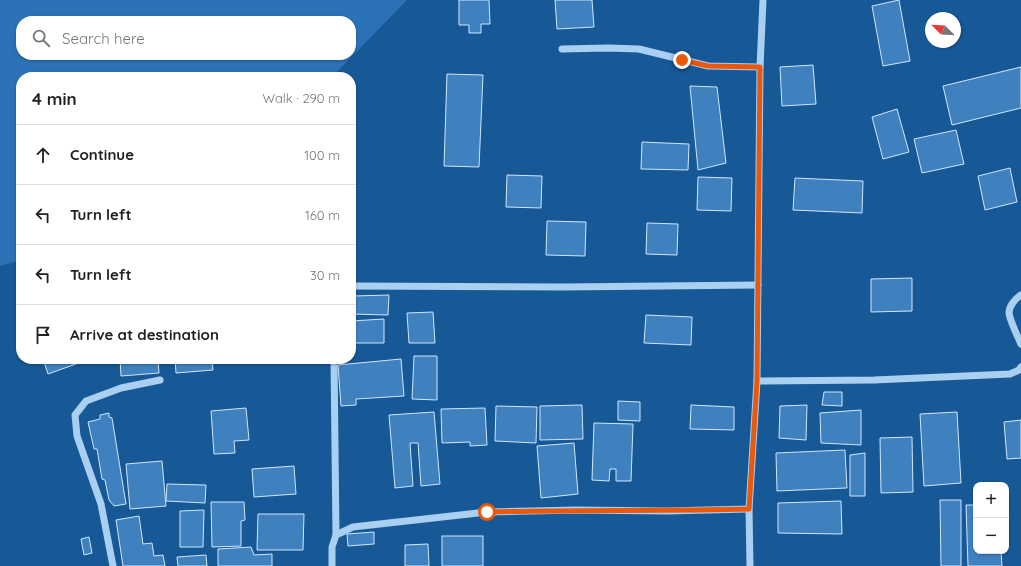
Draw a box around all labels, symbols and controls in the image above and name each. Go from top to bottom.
north arrow [925,12,961,48]
search box [16,16,356,60]
icon: search [30,27,52,49]
text: Search here [62,29,145,48]
route end [673,51,691,69]
text: 4 min [32,88,77,109]
text: Walk · 290 m [263,90,340,106]
icon: ahead [32,144,54,166]
text: Continue [70,145,134,164]
text: 100 m [304,147,340,163]
icon: left [32,204,54,226]
text: Turn left [70,205,132,224]
text: 160 m [305,207,340,223]
icon: left [32,264,54,286]
text: Turn left [70,265,132,284]
text: 30 m [310,267,340,283]
icon: arrive [32,324,54,346]
text: Arrive at destination [70,325,219,344]
map controls [973,482,1009,554]
button: + [973,482,1009,518]
route start [478,503,496,521]
button: − [973,518,1009,554]

